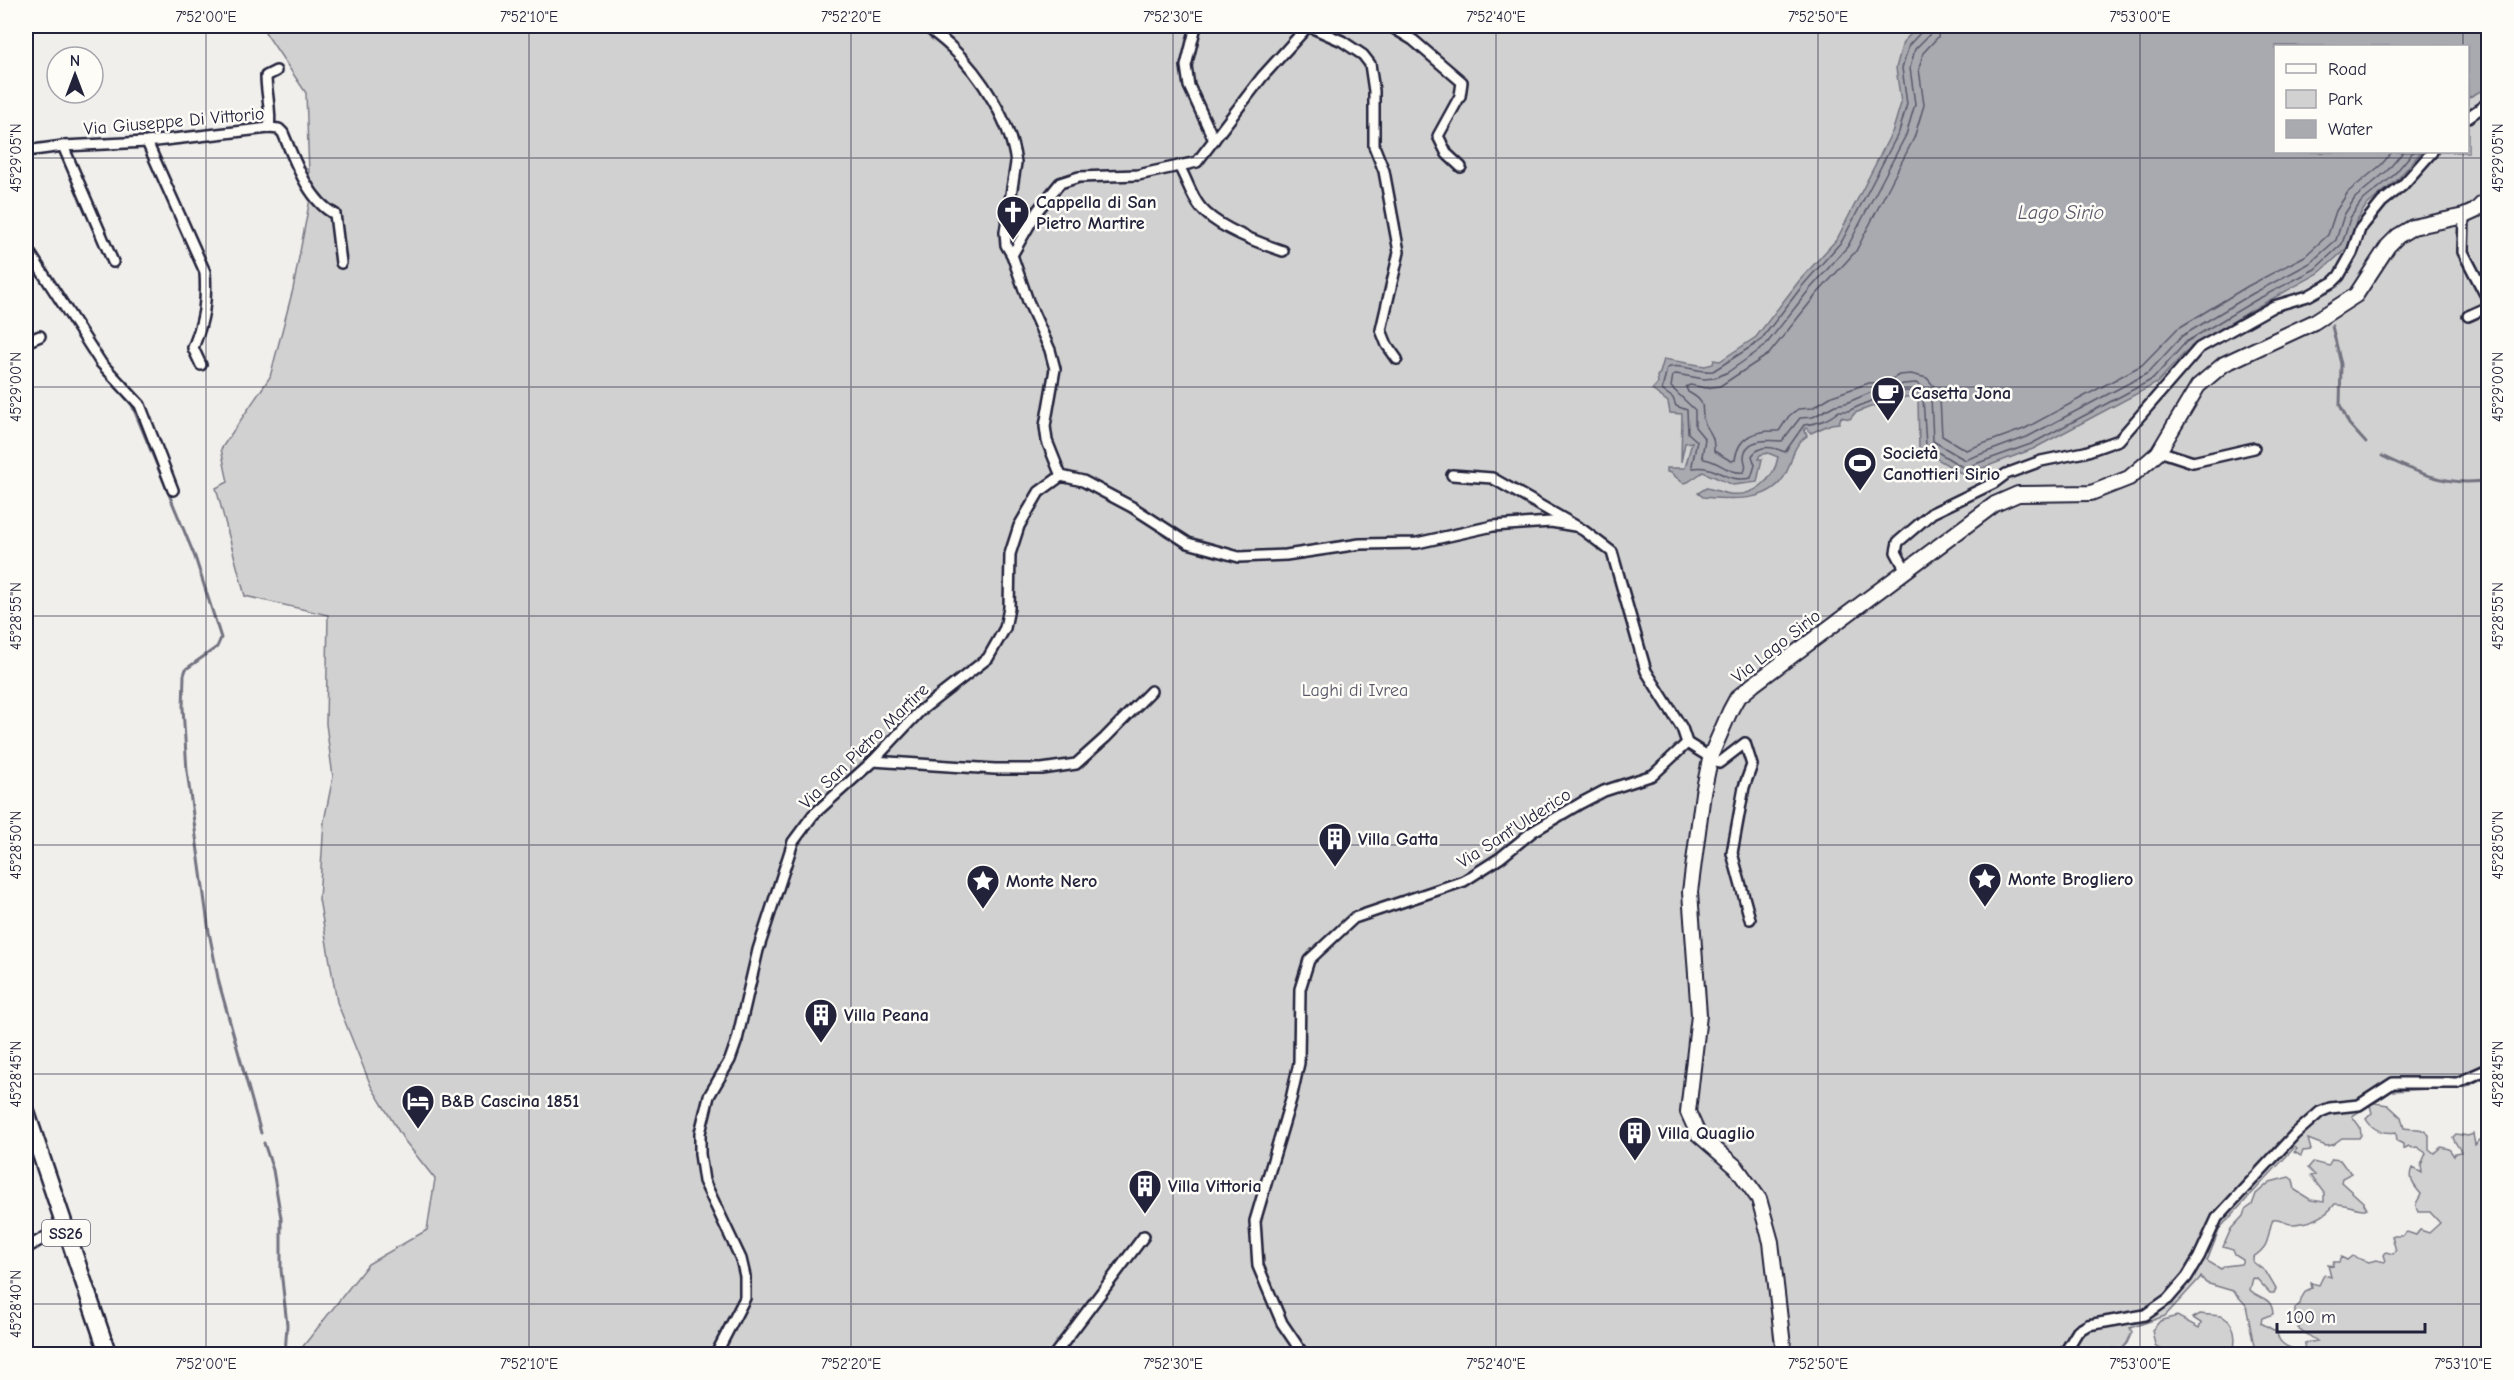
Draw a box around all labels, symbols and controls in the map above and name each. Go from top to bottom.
text: 7°52'00"E [175,8,237,26]
text: 7°52'10"E [500,8,558,26]
text: 7°52'20"E [821,8,881,26]
text: 7°52'30"E [1143,8,1203,26]
text: 7°52'40"E [1466,8,1526,26]
text: 7°52'50"E [1788,8,1848,26]
text: 7°53'00"E [2110,8,2170,26]
north arrow [45,45,105,105]
legend [2274,45,2469,153]
text: N [70,52,80,70]
text: Road [2328,59,2367,80]
text: Park [2328,89,2363,110]
street label: Via Giuseppe Di Vittorio [83,103,265,140]
text: Water [2328,119,2373,140]
text: 45°29'05"N [7,123,25,193]
text: 45°29'05"N [2489,123,2507,193]
place label: Cappella di San Pietro Martire [1036,192,1157,234]
church icon: Cappella di San Pietro Martire [995,194,1031,241]
water label: Lago Sirio [2018,201,2104,224]
text: 45°29'00"N [7,352,25,422]
text: 45°29'00"N [2489,352,2507,422]
cafe icon: Casetta Jona [1870,375,1906,422]
place label: Casetta Jona [1911,383,2011,404]
place label: Società Canottieri Sirio [1883,443,2000,485]
sports icon: Società Canottieri Sirio [1842,445,1878,492]
text: 45°28'55"N [7,582,25,650]
text: 45°28'55"N [2489,582,2507,650]
street label: Via Lago Sirio [1728,605,1825,688]
street label: Via San Pietro Martire [795,679,933,813]
park label: Laghi di Ivrea [1302,680,1408,701]
street label: Via Sant'Ulderico [1454,784,1575,873]
text: 45°28'50"N [7,811,25,879]
text: 45°28'50"N [2489,811,2507,879]
building icon: Villa Gatta [1317,821,1353,868]
place label: Villa Gatta [1358,829,1438,850]
place icon: Monte Brogliero [1967,861,2003,908]
place icon: Monte Nero [965,863,1001,910]
place label: Monte Brogliero [2008,869,2133,890]
place label: Monte Nero [1006,871,1097,892]
building icon: Villa Peana [803,997,839,1044]
place label: Villa Peana [844,1005,929,1026]
text: 45°28'45"N [7,1041,25,1108]
text: 45°28'45"N [2489,1041,2507,1108]
hotel icon: B&B Cascina 1851 [400,1083,436,1130]
place label: B&B Cascina 1851 [441,1091,579,1112]
building icon: Villa Quaglio [1617,1115,1653,1162]
place label: Villa Quaglio [1658,1123,1755,1144]
building icon: Villa Vittoria [1127,1168,1163,1215]
place label: Villa Vittoria [1168,1176,1262,1197]
road number: SS26 [42,1220,90,1246]
text: 45°28'40"N [7,1270,25,1338]
scale bar [2277,1296,2426,1334]
text: 100 m [2286,1307,2336,1328]
text: 7°52'00"E [175,1355,237,1373]
text: 7°52'10"E [500,1355,558,1373]
text: 7°52'20"E [821,1355,881,1373]
text: 7°52'30"E [1143,1355,1203,1373]
text: 7°52'40"E [1466,1355,1526,1373]
text: 7°52'50"E [1788,1355,1848,1373]
text: 7°53'00"E [2110,1355,2170,1373]
text: 7°53'10"E [2434,1355,2492,1373]

